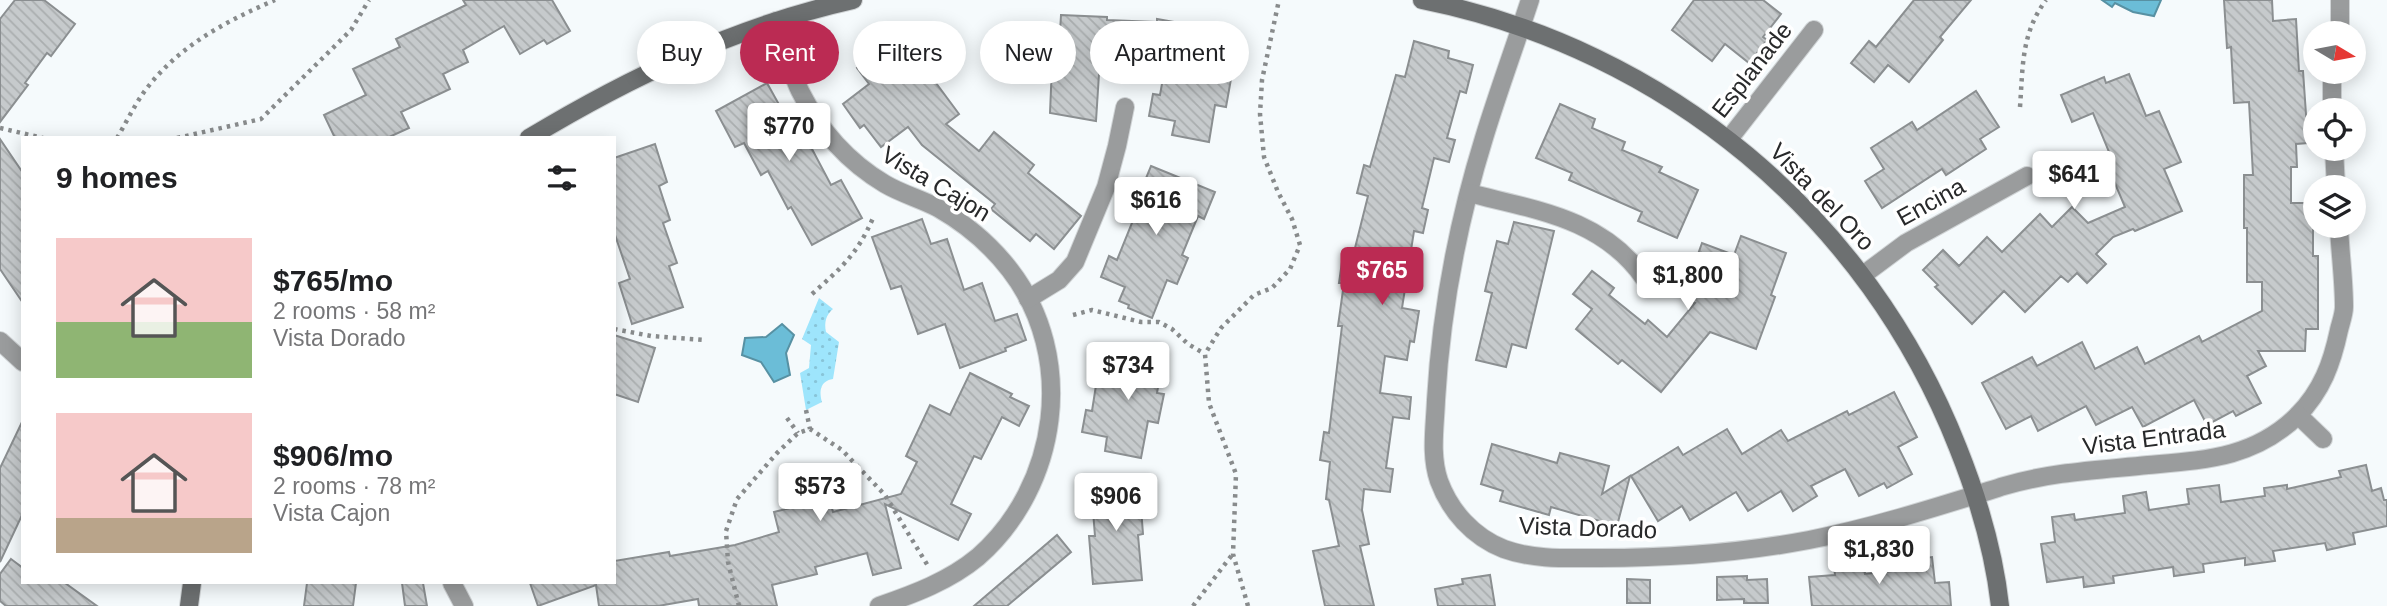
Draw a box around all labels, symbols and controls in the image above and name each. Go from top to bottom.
street label: Esplanade [1706,17,1797,123]
chip: Buy [637,21,726,84]
chip: Rent [740,21,839,84]
chip: Filters [853,21,966,84]
chip: New [980,21,1076,84]
chip: Apartment [1090,21,1249,84]
north arrow [2303,21,2366,84]
map controls [2303,21,2366,238]
button: locate [2303,98,2366,161]
pin: $770 [748,104,830,163]
text: $770 [763,113,815,139]
street label: Vista del Oro [1765,138,1880,256]
street label: Vista Cajon [877,141,996,227]
pin: $641 [2033,152,2115,211]
icon: filters [543,159,581,197]
text: 9 homes [56,161,178,194]
text: $641 [2048,161,2100,187]
street label: Encina [1892,172,1970,231]
button: layers [2303,175,2366,238]
pin: $616 [1115,177,1197,237]
text: $616 [1130,187,1182,213]
pin: $765 [1341,247,1423,307]
pin: $1,800 [1631,252,1745,312]
text: $765 [1356,257,1408,283]
text: $1,800 [1653,262,1723,288]
text: $765/mo [273,264,393,297]
icon: home [112,266,196,350]
text: 2 rooms · 58 m² [273,298,435,324]
text: Vista Dorado [273,325,406,351]
pin: $734 [1087,342,1169,402]
text: $734 [1102,352,1154,378]
street label: Vista Entrada [2081,415,2228,460]
text: $906/mo [273,439,393,472]
icon: home [112,441,196,525]
pin: $573 [779,463,861,523]
text: 2 rooms · 78 m² [273,473,435,499]
text: $573 [794,473,846,499]
pin: $906 [1075,474,1157,533]
text: $906 [1090,483,1142,509]
text: Vista Cajon [273,500,390,526]
street label: Vista Dorado [1518,512,1658,543]
pin: $1,830 [1822,526,1936,586]
text: $1,830 [1844,536,1914,562]

